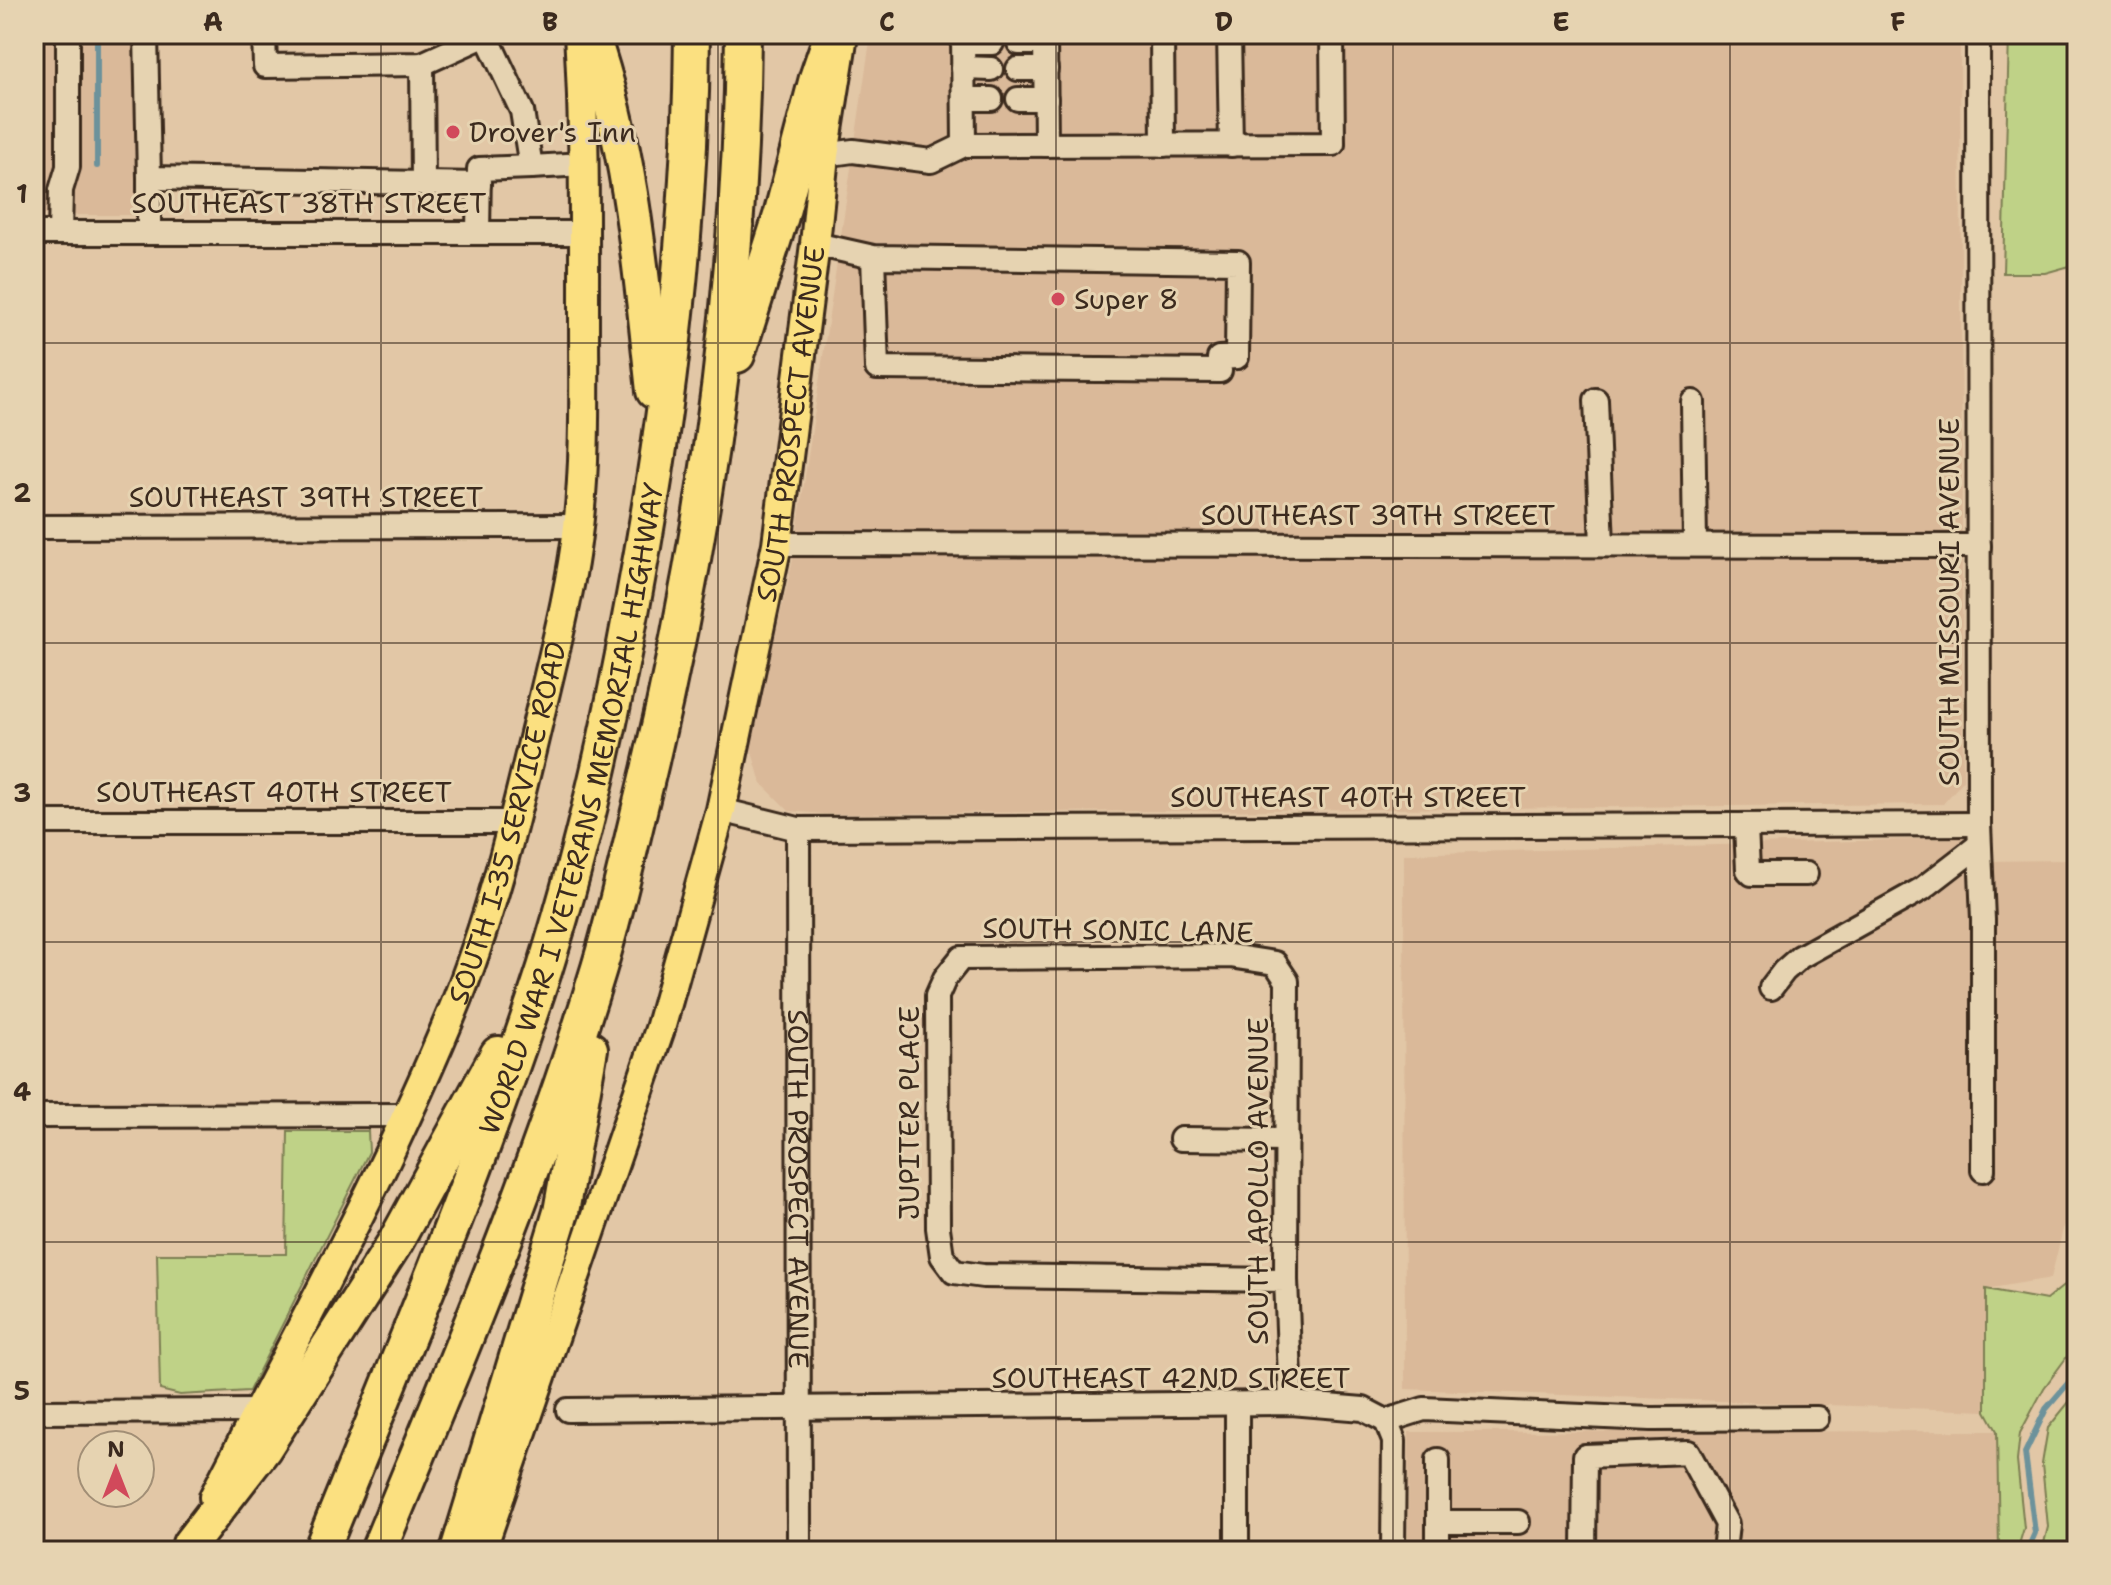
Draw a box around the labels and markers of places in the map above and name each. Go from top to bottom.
place label: Drover's Inn [469,113,636,151]
marker: Drover's Inn [444,123,462,141]
place label: Super 8 [1074,280,1179,318]
marker: Super 8 [1049,290,1067,308]

